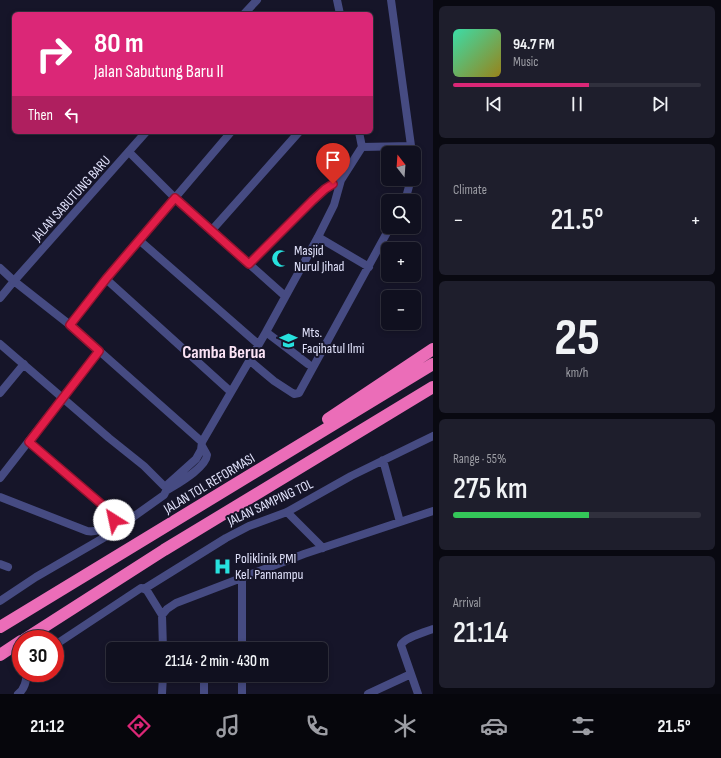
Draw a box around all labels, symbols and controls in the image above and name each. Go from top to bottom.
text: 80 m [94,27,143,60]
icon: right [28,28,80,80]
text: 94.7 FM [513,35,555,54]
text: Music [513,54,538,70]
text: Jalan Sabutung Baru II [94,61,224,82]
icon: previous [483,93,505,115]
icon: pause [566,93,588,115]
icon: next [649,93,671,115]
icon: left [61,104,83,126]
text: Then [28,106,53,125]
pin [316,143,350,184]
north arrow [381,146,421,186]
map controls [381,146,421,330]
icon: arrive [322,149,344,171]
street label: JALAN SABUTUNG BARU [28,152,114,245]
text: Climate [453,182,487,198]
button: search [381,194,421,234]
text: 21.5° [550,202,604,238]
text: − [453,207,464,234]
text: + [690,207,701,234]
place label: Masjid Nurul Jihad [294,242,345,275]
button: + [381,242,421,282]
mosque icon: Masjid Nurul Jihad [271,248,291,268]
button: − [381,290,421,330]
text: 25 [554,307,600,370]
place label: Mts. Faqihatul Ilmi [302,324,364,357]
school or university icon: Mts. Faqihatul Ilmi [279,330,299,350]
district label: Camba Berua [182,342,266,363]
text: km/h [566,365,588,381]
street label: JALAN TOL REFORMASI [160,450,258,518]
text: Range · 55% [453,451,506,467]
text: 275 km [453,471,528,507]
street label: JALAN SAMPING TOL [224,475,316,530]
position arrow [93,499,135,541]
place label: Poliklinik PMI Kel. Pannampu [235,550,303,583]
hospital icon: Poliklinik PMI Kel. Pannampu [212,556,232,576]
text: Arrival [453,595,481,611]
text: 21:14 [453,615,508,651]
speed limit sign: 30 [12,630,64,682]
text: 21:14 · 2 min · 430 m [165,652,269,671]
icon: directions [125,712,153,740]
icon: music [214,712,242,740]
icon: phone [303,712,331,740]
icon: climate [391,712,419,740]
icon: car [480,712,508,740]
icon: filters [569,712,597,740]
text: 21:12 [30,716,64,737]
text: 21.5° [658,716,691,737]

